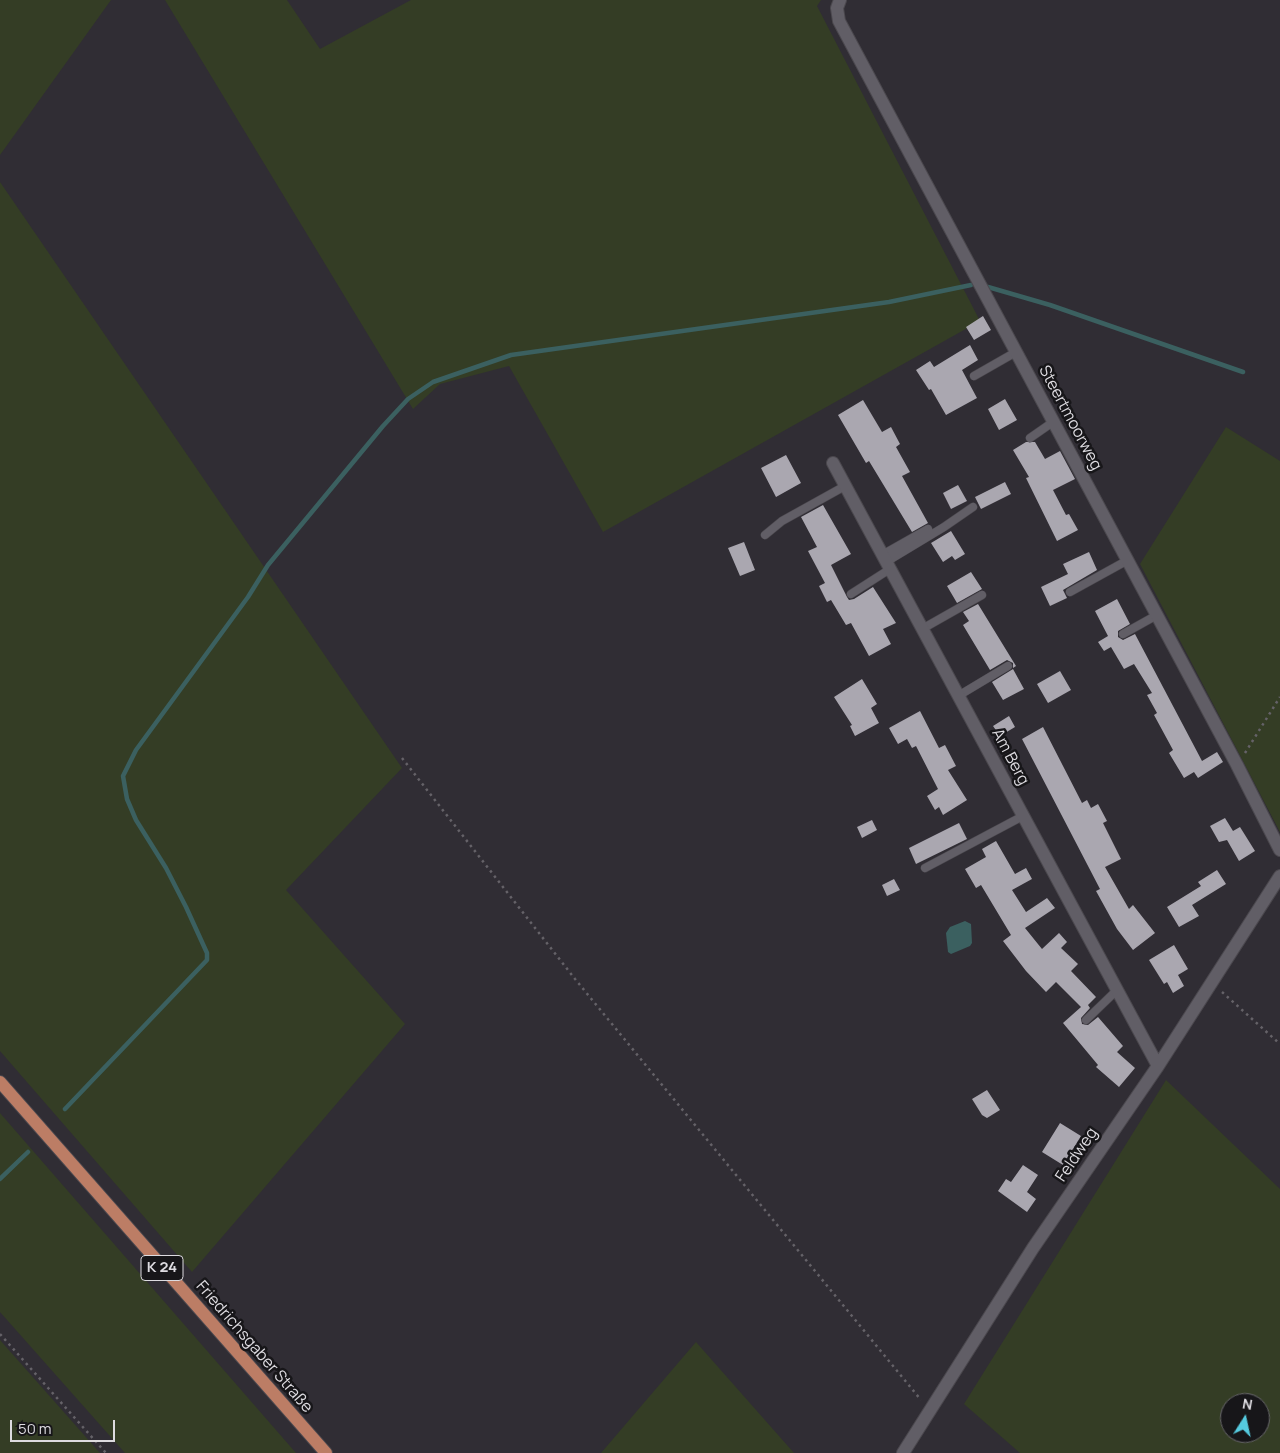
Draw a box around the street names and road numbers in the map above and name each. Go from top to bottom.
street label: Steertmoorweg [1034,362,1106,474]
street label: Am Berg [987,726,1033,788]
street label: Feldweg [1052,1124,1102,1186]
road number: K 24 [141,1256,183,1280]
street label: Friedrichsgaber Straße [192,1277,316,1417]

